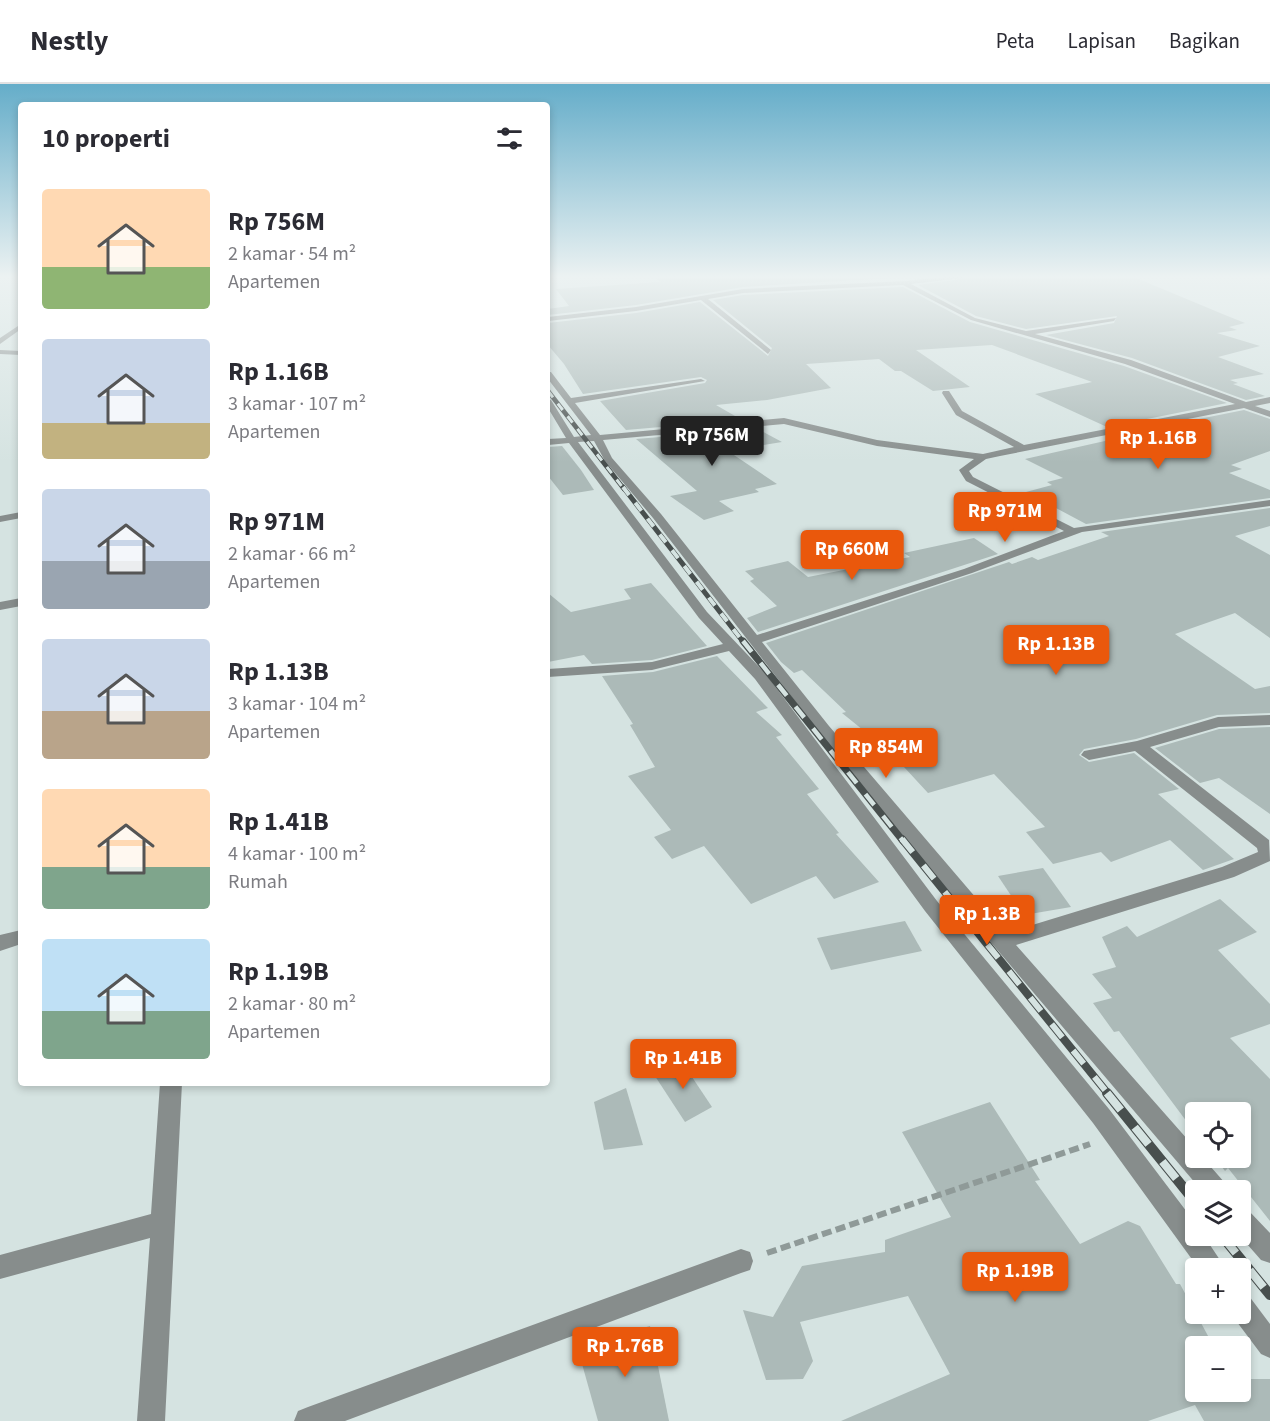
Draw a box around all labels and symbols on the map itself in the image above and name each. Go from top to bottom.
pin: Rp 756M [657,416,767,467]
pin: Rp 1.16B [1096,419,1220,470]
pin: Rp 971M [950,492,1060,543]
pin: Rp 660M [797,530,907,581]
pin: Rp 1.13B [994,625,1118,676]
pin: Rp 854M [831,728,941,779]
pin: Rp 1.3B [932,895,1042,946]
pin: Rp 1.41B [621,1039,745,1090]
pin: Rp 1.19B [953,1252,1077,1303]
pin: Rp 1.76B [563,1327,687,1378]

